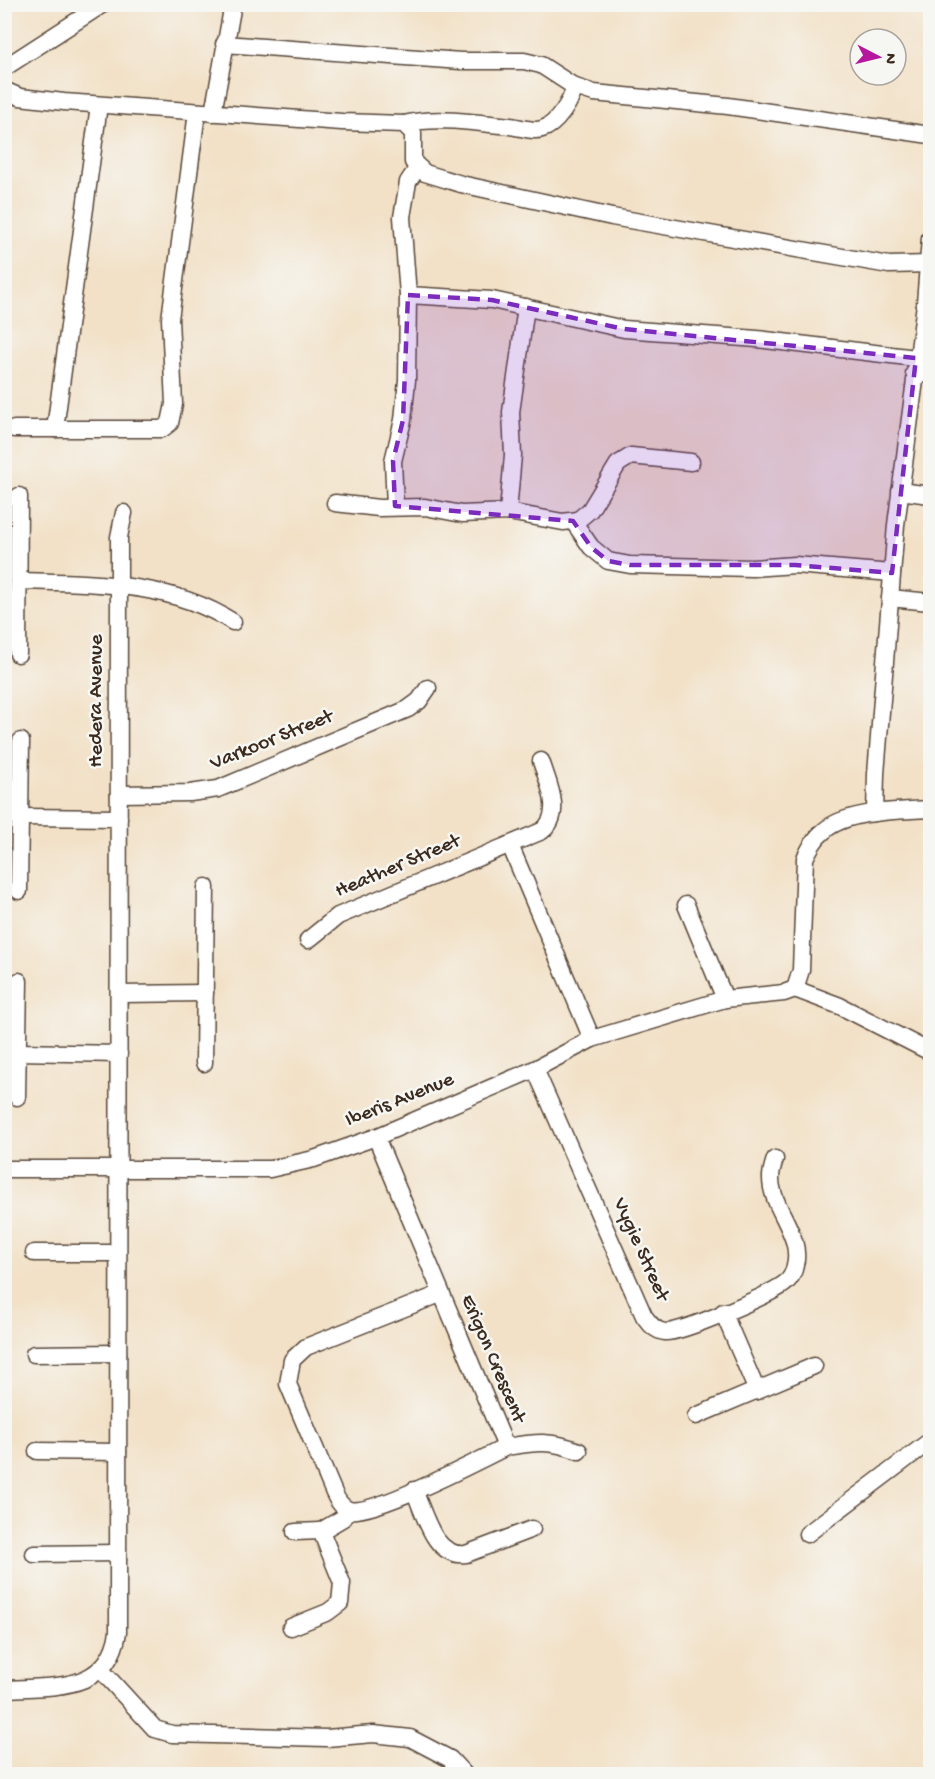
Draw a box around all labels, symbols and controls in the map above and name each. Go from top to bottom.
north arrow [848,27,908,87]
text: N [879,52,899,65]
street label: Hedera Avenue [85,633,110,768]
street label: Varkoor Street [206,704,339,777]
street label: Heather Street [332,828,467,905]
street label: Iberis Avenue [342,1067,459,1134]
street label: Vygie Street [606,1194,675,1308]
street label: Erigon Crescent [454,1291,531,1429]

